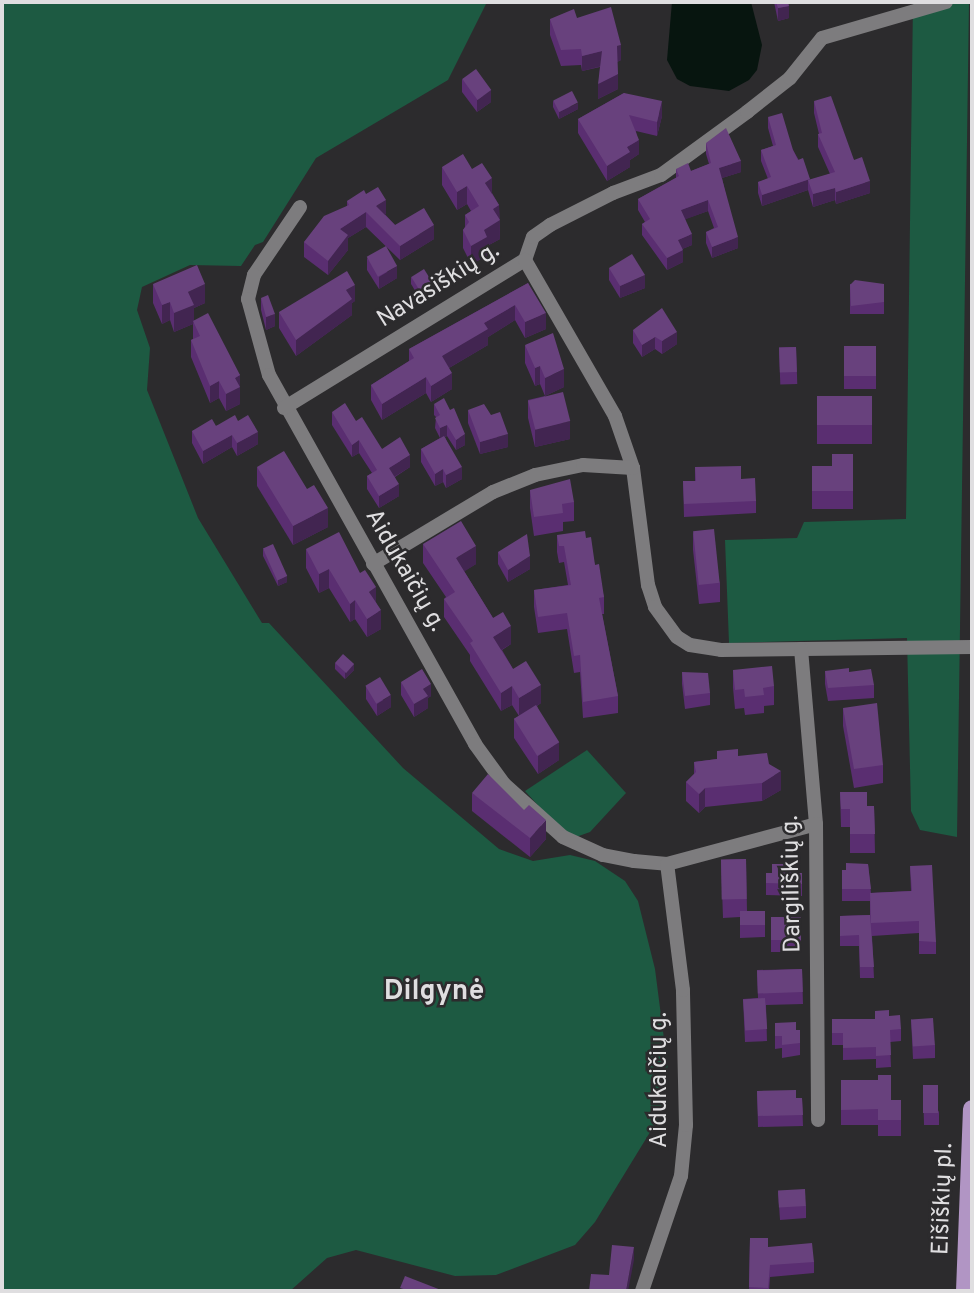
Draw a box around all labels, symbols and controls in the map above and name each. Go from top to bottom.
street label: Navasiškių g. [373,237,505,335]
street label: Aidukaičių g. [357,505,451,637]
street label: Dargiliškių g. [777,815,809,953]
district label: Dilgynė [384,975,484,1009]
street label: Aidukaičių g. [647,1012,675,1148]
street label: Eišiškių pl. [928,1142,960,1256]

